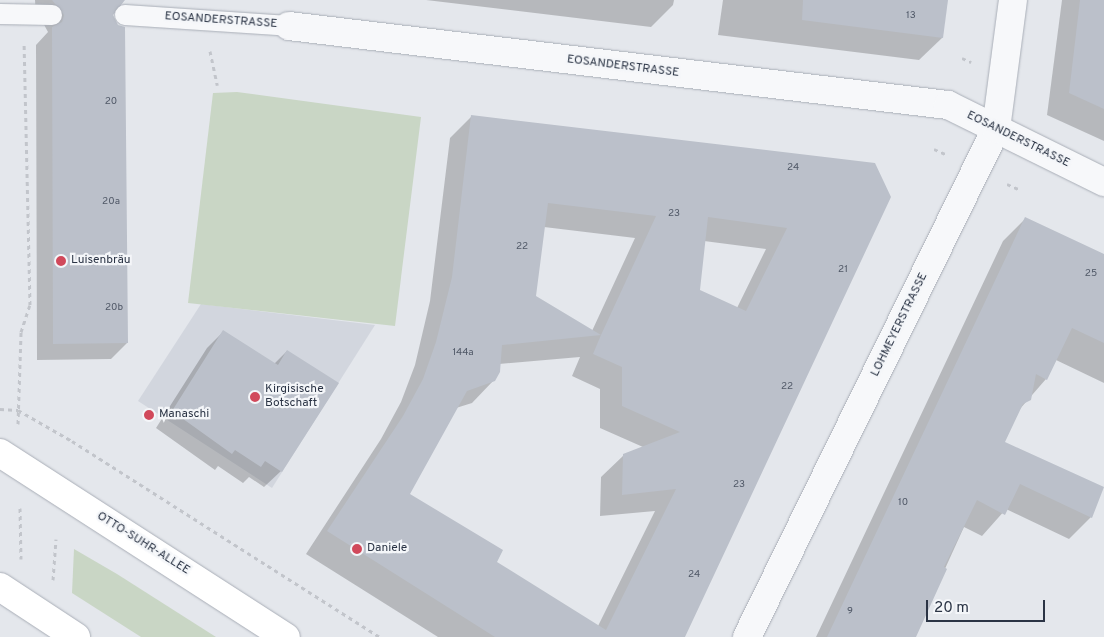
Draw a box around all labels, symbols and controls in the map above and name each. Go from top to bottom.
street label: EOSANDERSTRASSE [164,10,278,32]
house number: 13 [906,10,916,22]
street label: EOSANDERSTRASSE [566,53,680,81]
house number: 20 [105,96,117,108]
street label: EOSANDERSTRASSE [964,109,1072,171]
house number: 24 [787,162,799,174]
house number: 20a [102,196,120,208]
house number: 23 [668,208,680,220]
house number: 22 [516,241,528,253]
place label: Luisenbräu [71,254,131,268]
marker: Luisenbräu [55,255,67,267]
house number: 21 [838,264,848,276]
house number: 25 [1085,268,1097,280]
street label: LOHMEYERSTRASSE [869,271,931,379]
house number: 20b [105,302,123,314]
house number: 144a [452,347,474,359]
house number: 22 [781,381,793,393]
place label: Kirgisische Botschaft [265,383,324,411]
marker: Kirgisische Botschaft [249,391,261,403]
place label: Manaschi [159,408,209,422]
marker: Manaschi [143,409,155,421]
house number: 23 [733,479,745,491]
house number: 10 [898,497,908,509]
street label: OTTO-SUHR-ALLEE [94,510,192,578]
place label: Daniele [367,542,407,556]
marker: Daniele [351,543,363,555]
house number: 24 [688,569,700,581]
scale bar [929,590,1048,622]
text: 20 m [934,599,969,618]
house number: 9 [847,606,853,618]

